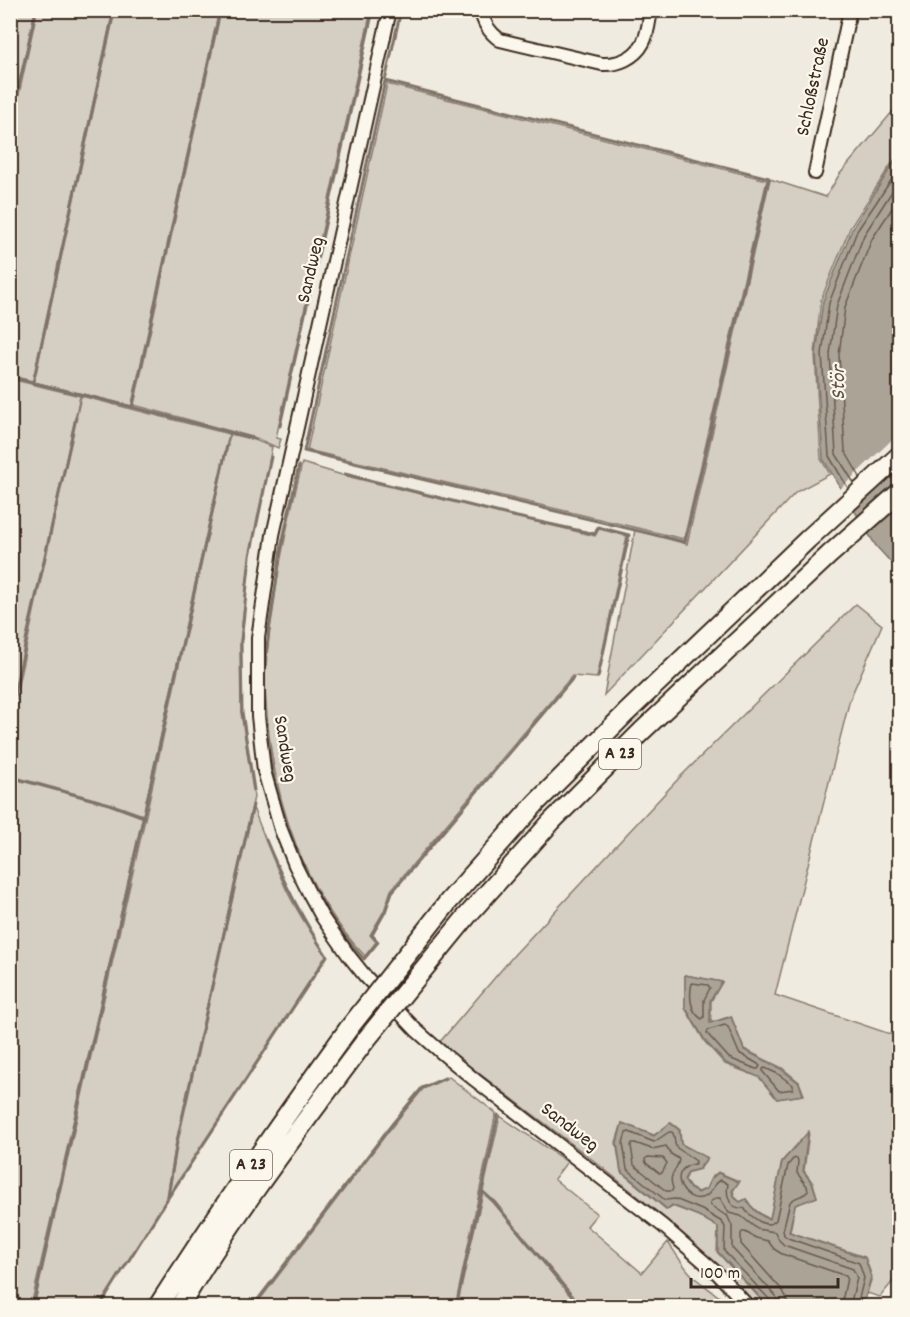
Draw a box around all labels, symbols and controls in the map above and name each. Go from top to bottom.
street label: Schloßstraße [790,35,838,139]
street label: Sandweg [291,234,333,306]
water label: Stör [825,364,855,400]
street label: Sandweg [265,714,303,784]
road number: A 23 [599,739,641,769]
street label: Sandweg [534,1096,604,1160]
road number: A 23 [230,1150,272,1180]
scale bar [691,1251,838,1289]
text: 100 m [700,1262,740,1287]

